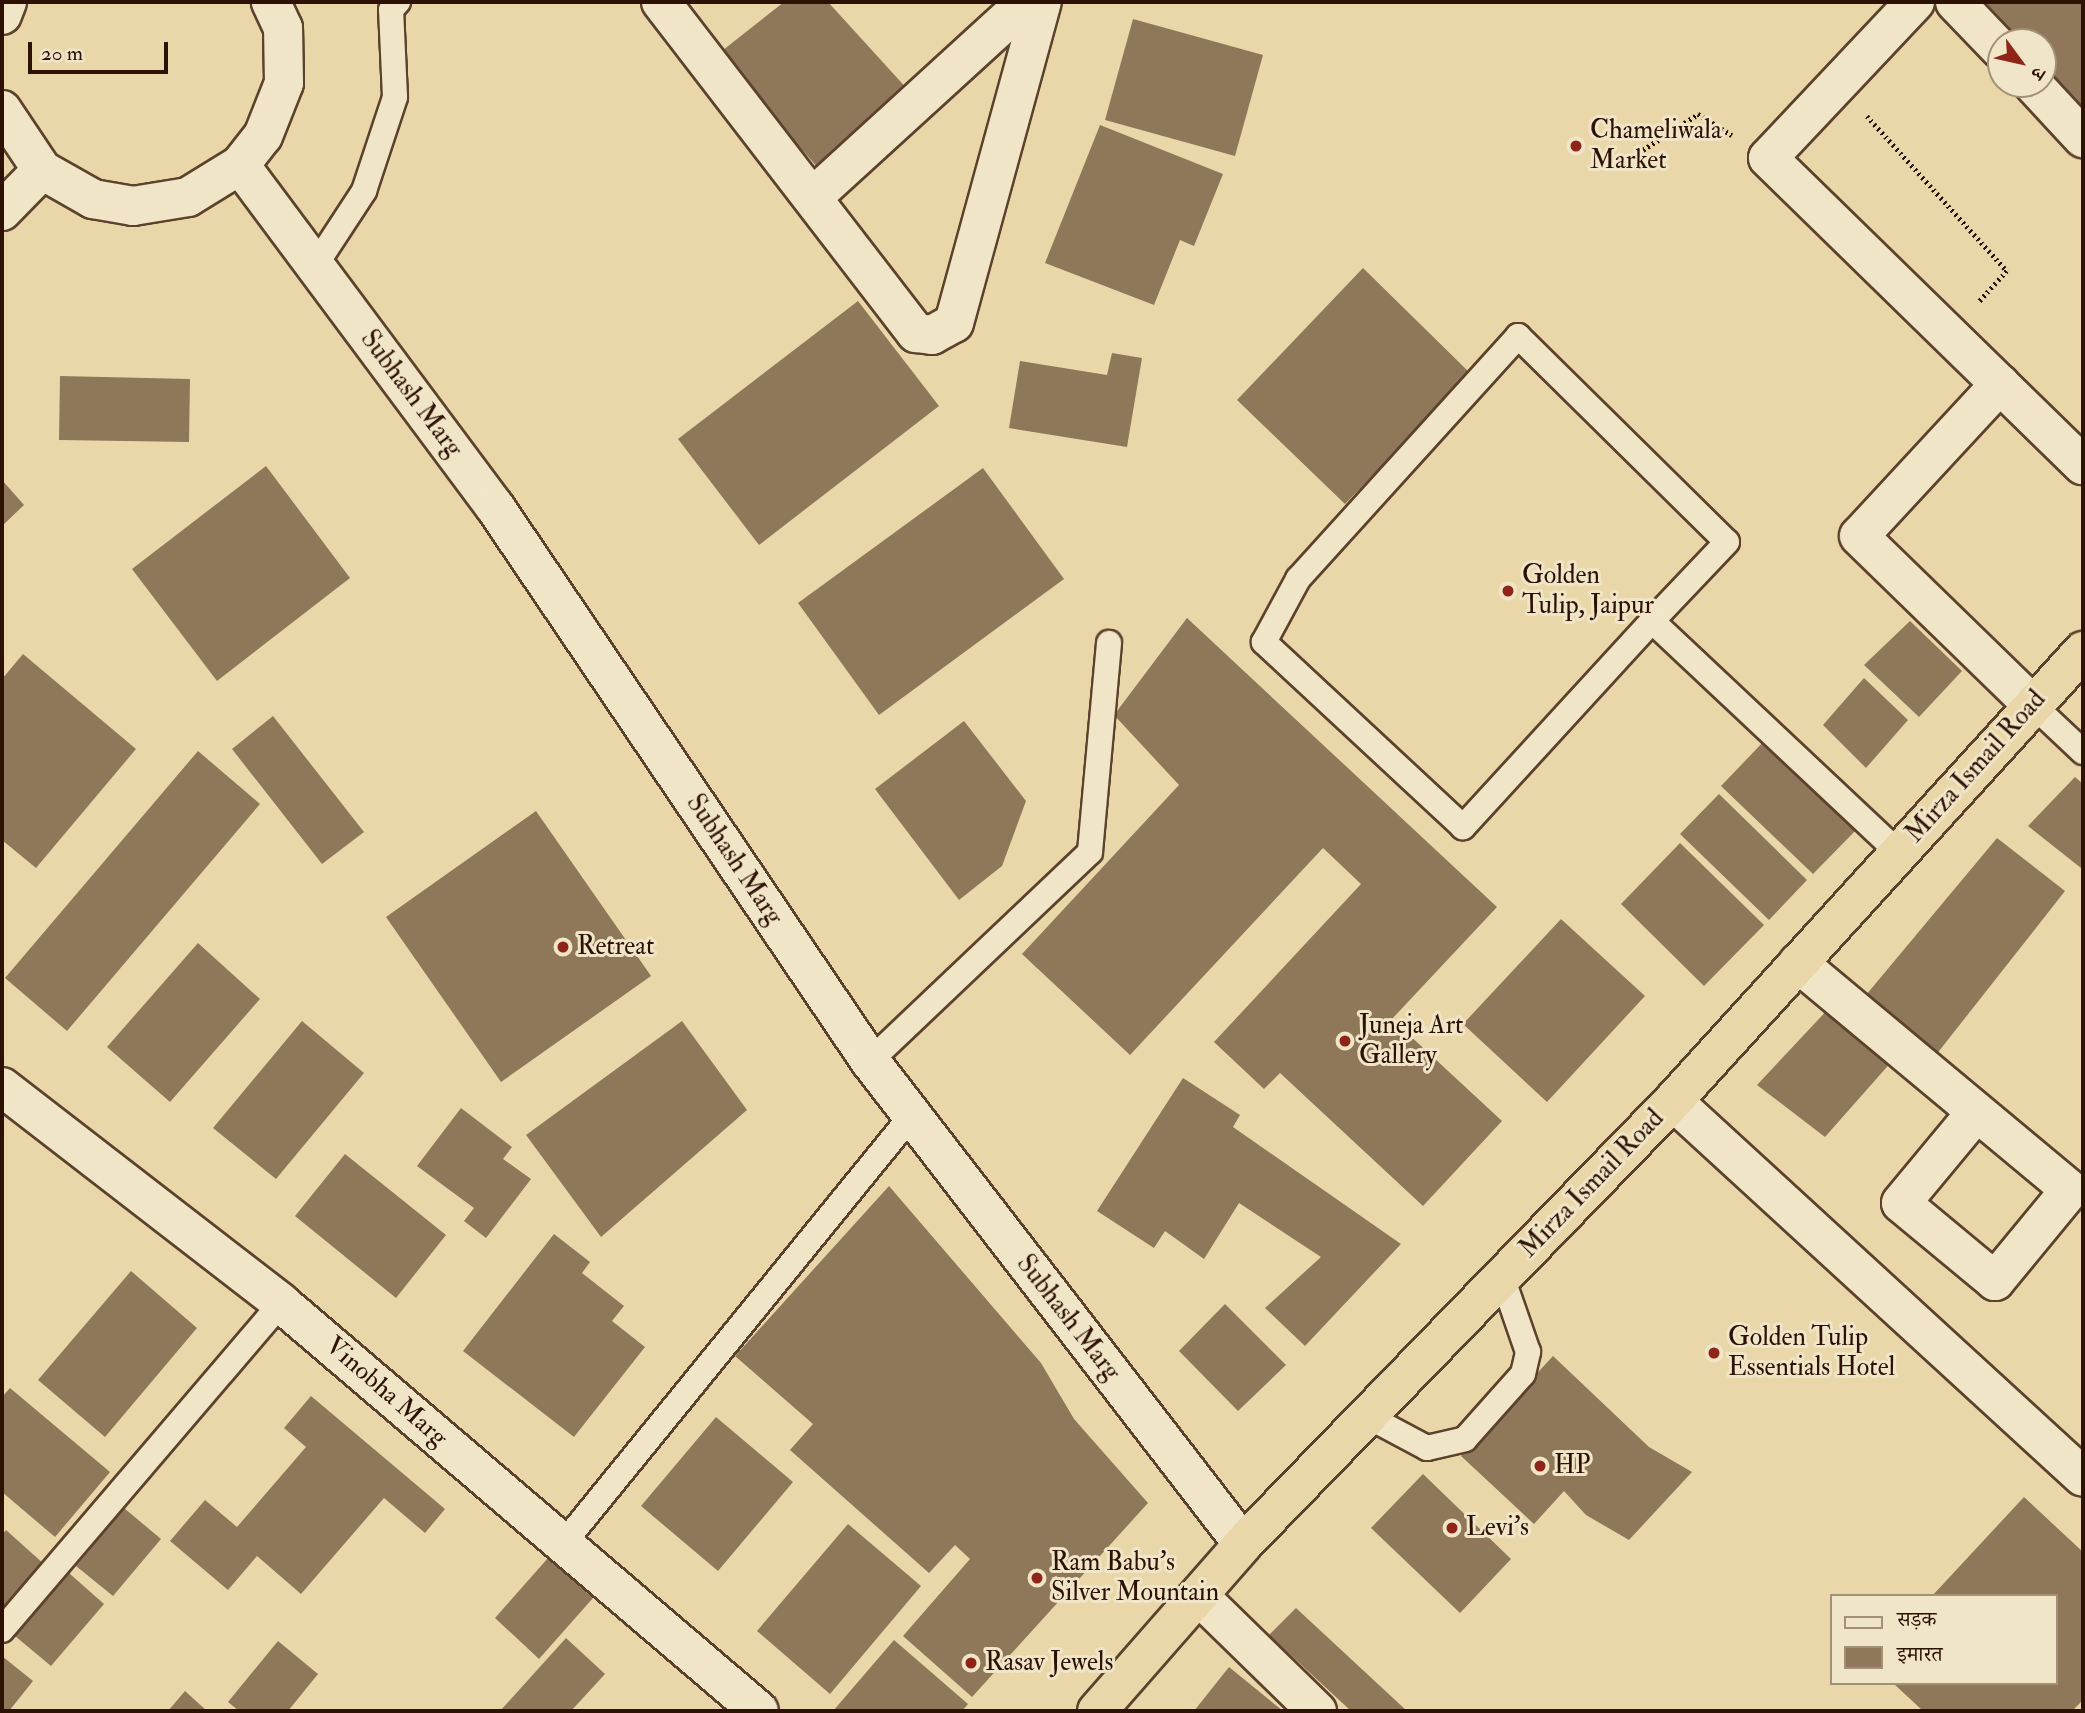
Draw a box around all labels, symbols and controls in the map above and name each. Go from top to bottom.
scale bar [32,28,172,72]
north arrow [1987,28,2057,98]
text: 20 m [41,40,83,67]
text: उ [2025,63,2051,84]
place label: Chameliwala Market [1590,115,1722,176]
marker: Chameliwala Market [1568,138,1584,154]
street label: Subhash Marg [353,324,469,464]
place label: Golden Tulip, Jaipur [1522,560,1654,622]
marker: Golden Tulip, Jaipur [1500,583,1516,599]
street label: Mirza Ismail Road [1899,684,2053,850]
street label: Subhash Marg [679,789,789,931]
place label: Retreat [577,931,654,963]
marker: Retreat [555,939,571,955]
place label: Juneja Art Gallery [1359,1010,1464,1072]
marker: Juneja Art Gallery [1337,1033,1353,1049]
street label: Mirza Ismail Road [1513,1103,1671,1265]
street label: Subhash Marg [1009,1249,1127,1387]
place label: Golden Tulip Essentials Hotel [1728,1322,1895,1384]
street label: Vinobha Marg [319,1331,453,1453]
marker: Golden Tulip Essentials Hotel [1706,1345,1722,1361]
place label: HP [1554,1450,1591,1482]
marker: HP [1532,1458,1548,1474]
place label: Levi's [1466,1512,1529,1544]
marker: Levi's [1444,1520,1460,1536]
place label: Ram Babu's Silver Mountain [1051,1547,1219,1608]
marker: Ram Babu's Silver Mountain [1029,1570,1045,1586]
legend [1829,1594,2057,1685]
text: सड़क [1897,1606,1936,1633]
text: इमारत [1897,1641,1943,1668]
place label: Rasav Jewels [985,1647,1113,1679]
marker: Rasav Jewels [963,1655,979,1671]

